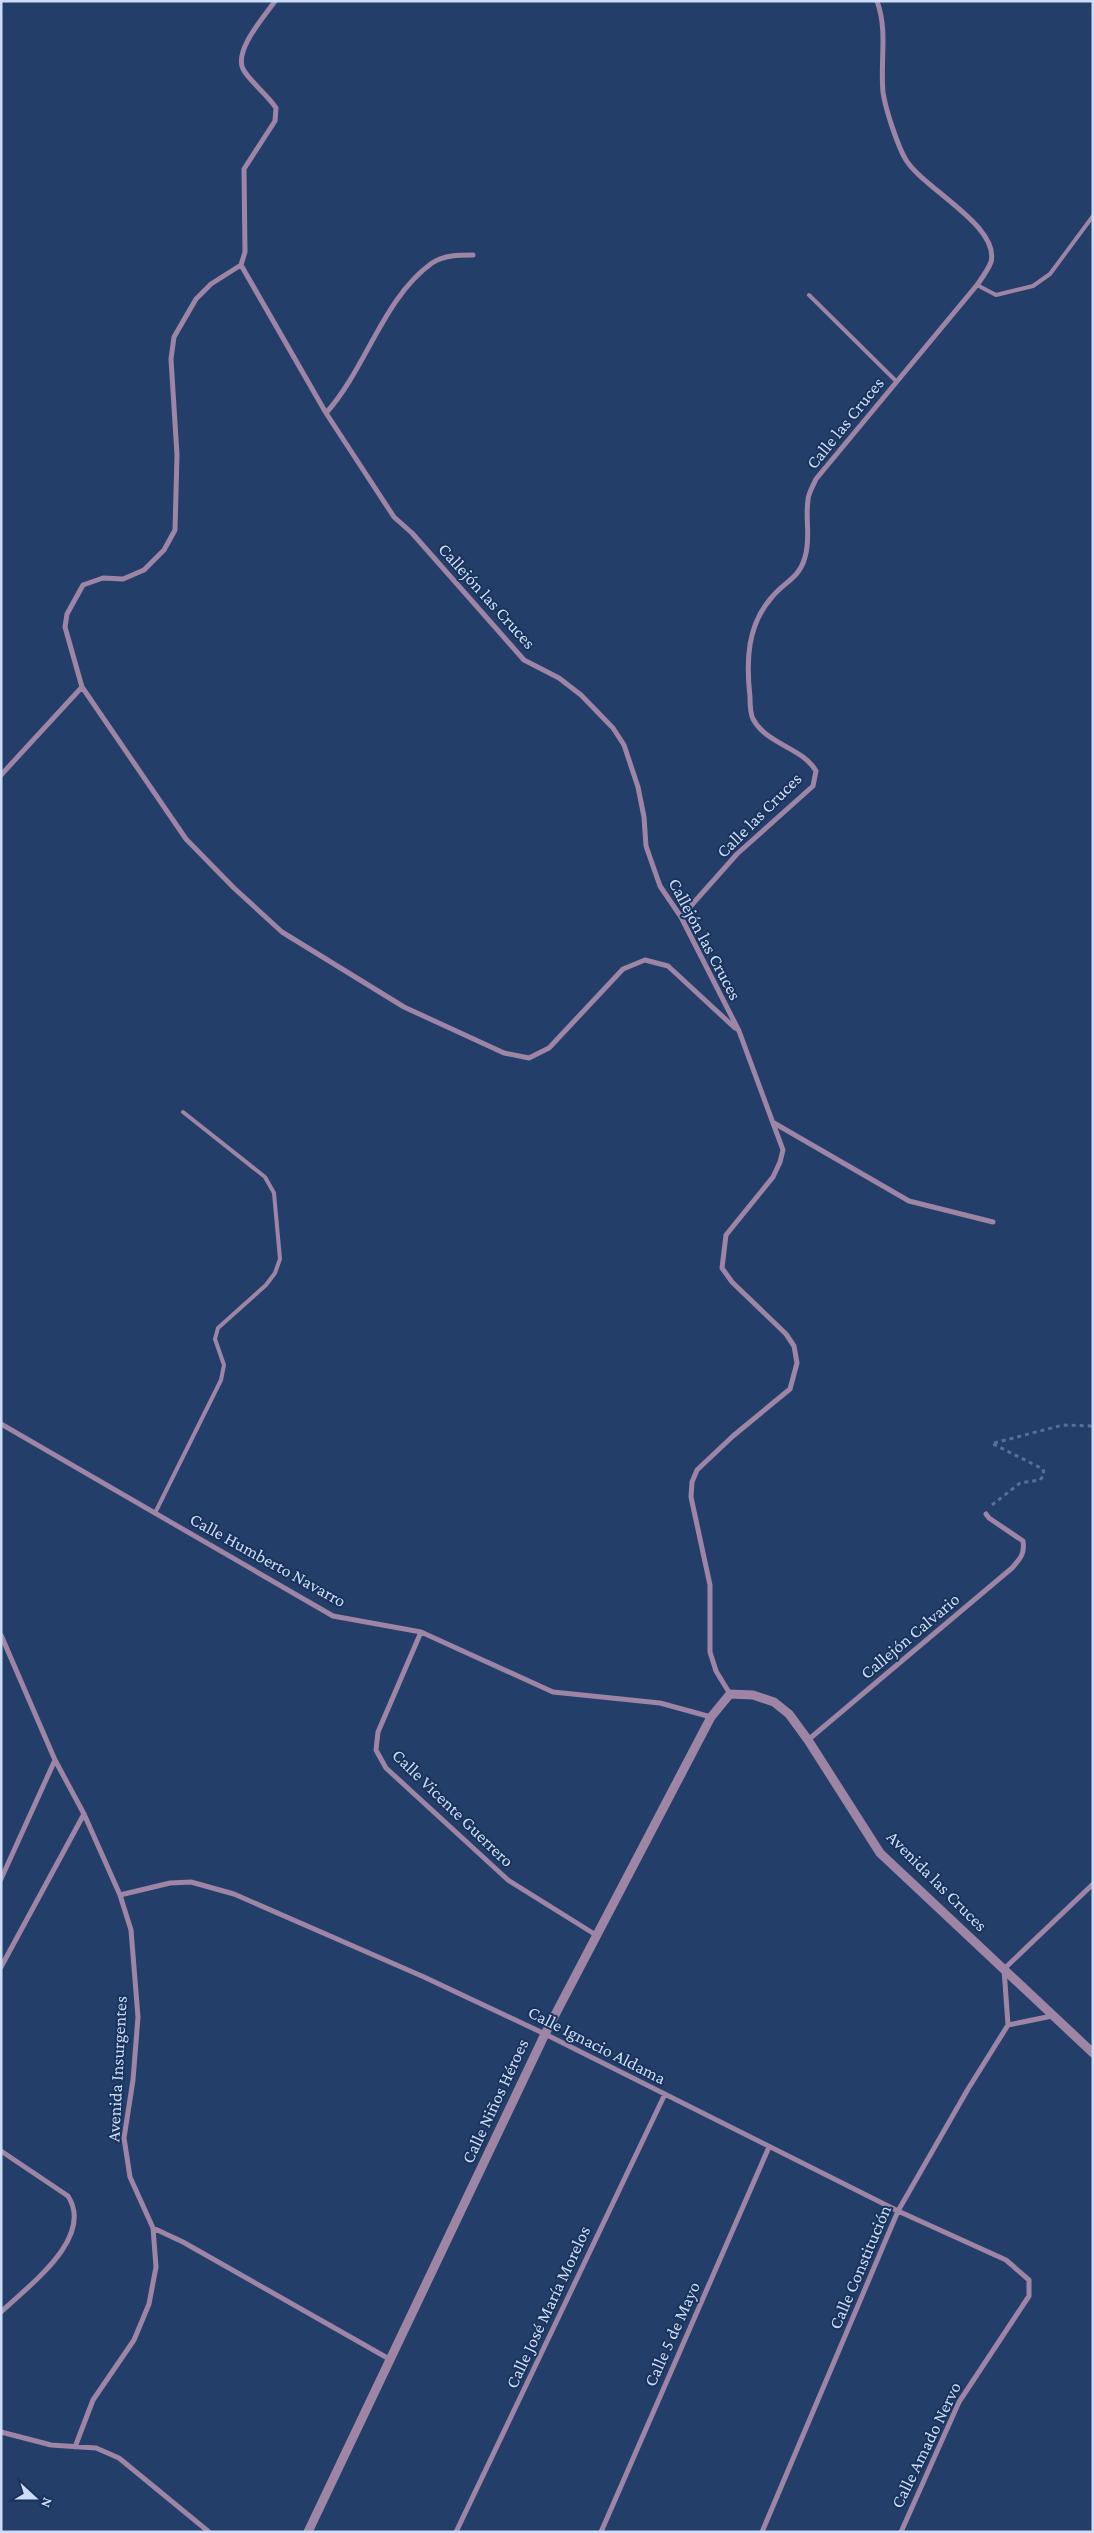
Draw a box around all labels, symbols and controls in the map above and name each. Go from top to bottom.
street label: Calle las Cruces [802,373,888,473]
street label: Callejón las Cruces [434,539,540,654]
street label: Calle las Cruces [712,768,806,862]
street label: Callejón las Cruces [664,875,746,1004]
street label: Calle Humberto Navarro [187,1509,349,1611]
street label: Callejón Calvario [857,1589,964,1684]
street label: Calle Vicente Guerrero [388,1745,518,1871]
street label: Avenida las Cruces [883,1827,991,1935]
street label: Avenida Insurgentes [103,1995,131,2143]
street label: Calle Ignacio Aldama [525,2002,669,2088]
street label: Calle Niños Héroes [457,2036,533,2166]
street label: Calle Constitución [825,2202,895,2332]
street label: Calle José María Morelos [502,2223,594,2391]
street label: Calle 5 de Mayo [640,2278,704,2389]
street label: Calle Amado Nervo [887,2379,965,2511]
north arrow [10,2473,60,2523]
text: N [38,2495,56,2510]

